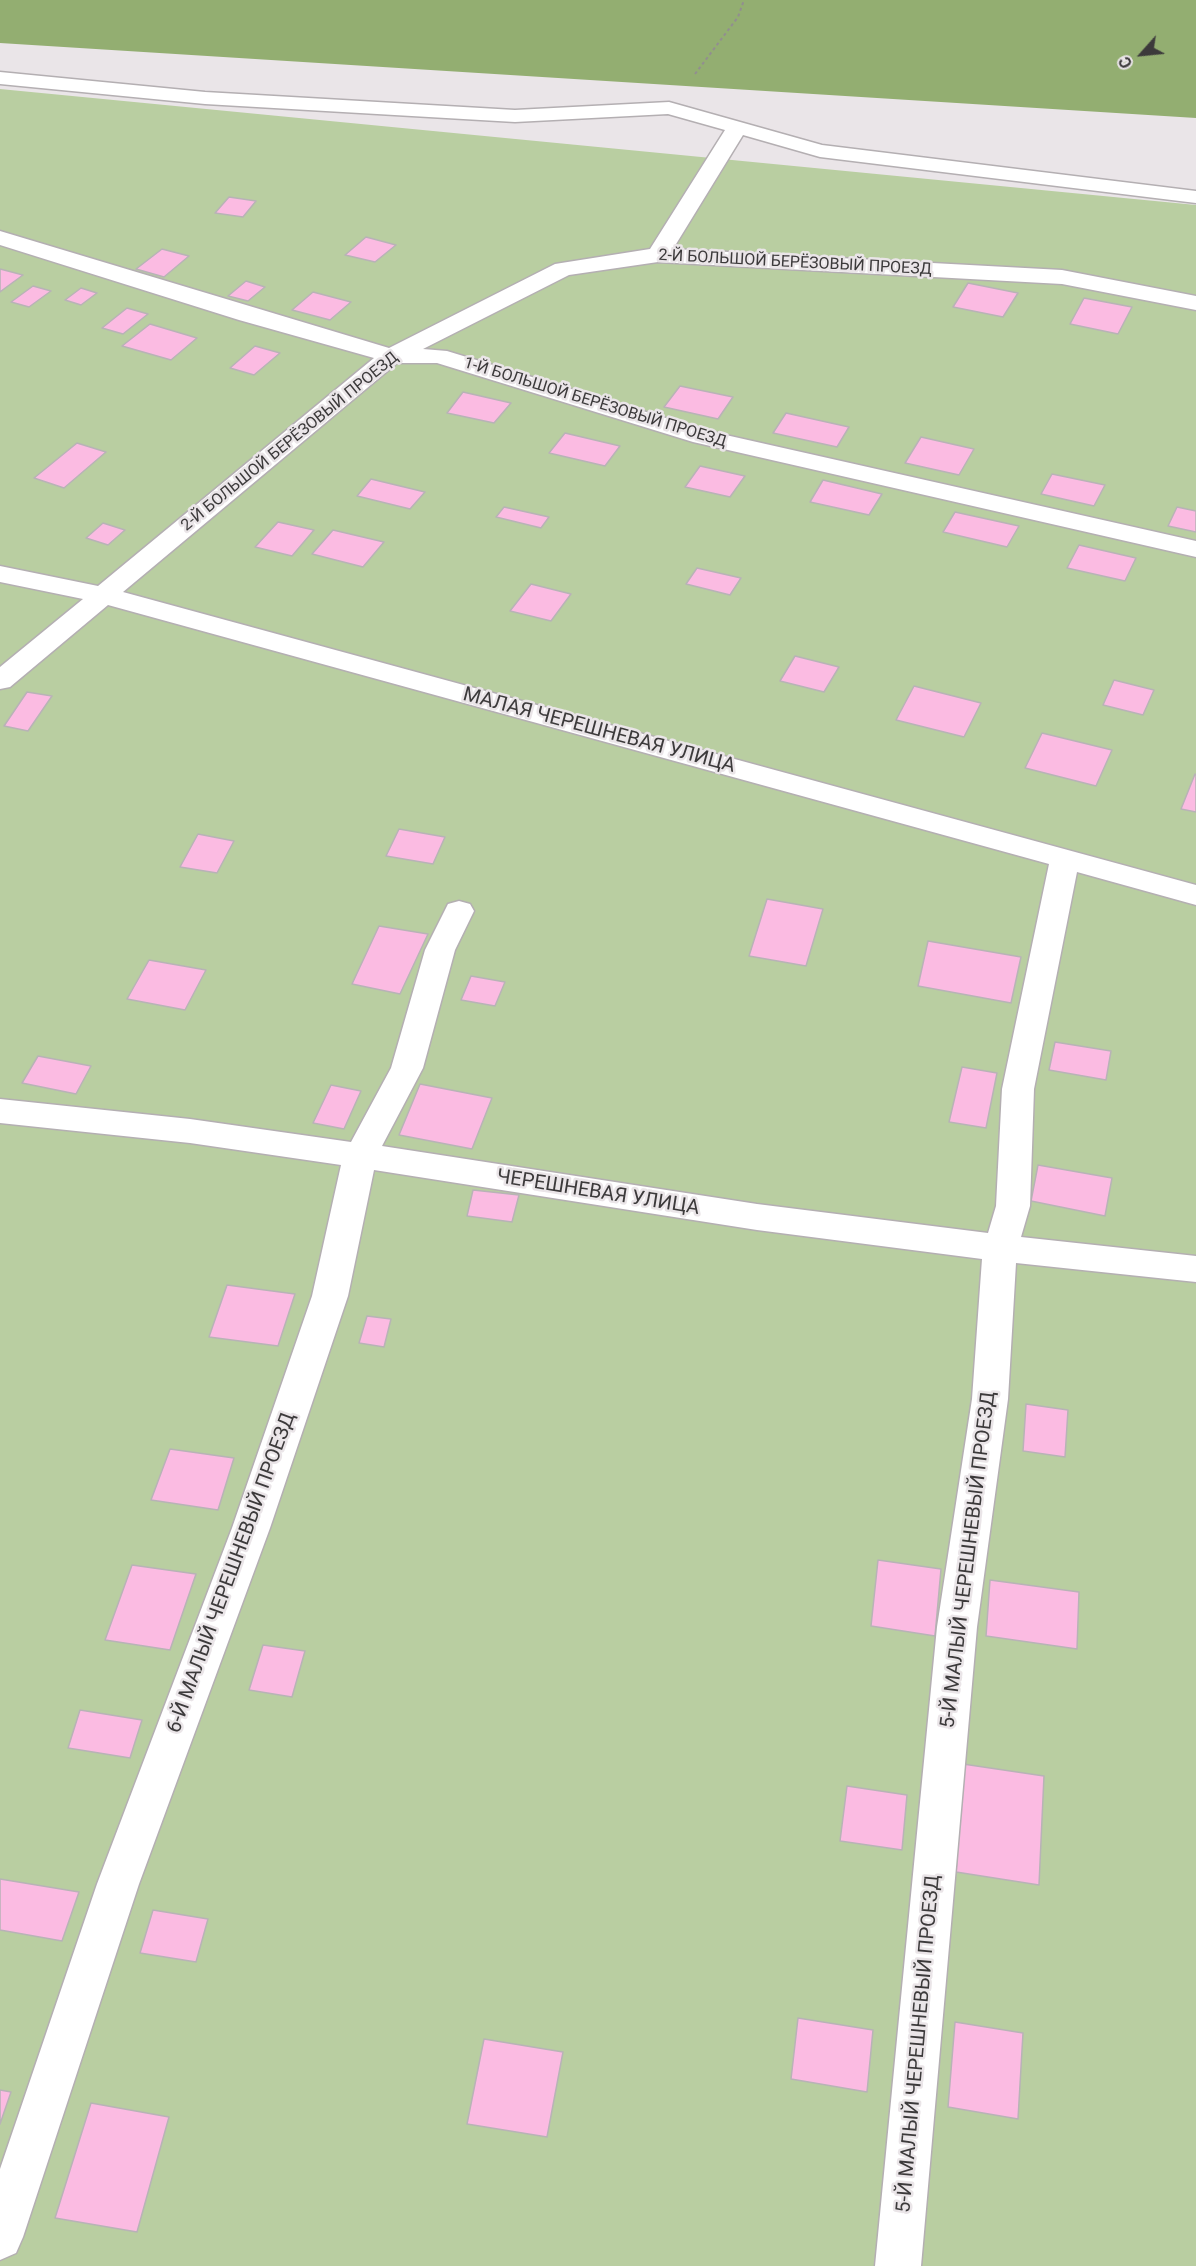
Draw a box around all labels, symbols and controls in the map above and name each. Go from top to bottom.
north arrow [1112,24,1172,84]
text: С [1115,53,1136,71]
street label: 2-Й БОЛЬШОЙ БЕРЁЗОВЫЙ ПРОЕЗД [658,246,932,280]
street label: 2-Й БОЛЬШОЙ БЕРЁЗОВЫЙ ПРОЕЗД [178,348,402,536]
street label: 1-Й БОЛЬШОЙ БЕРЁЗОВЫЙ ПРОЕЗД [461,354,729,452]
street label: МАЛАЯ ЧЕРЕШНЕВАЯ УЛИЦА [460,683,738,779]
street label: ЧЕРЕШНЕВАЯ УЛИЦА [495,1165,701,1221]
street label: 5-Й МАЛЫЙ ЧЕРЕШНЕВЫЙ ПРОЕЗД [936,1390,1002,1730]
street label: 6-Й МАЛЫЙ ЧЕРЕШНЕВЫЙ ПРОЕЗД [163,1410,301,1736]
street label: 5-Й МАЛЫЙ ЧЕРЕШНЕВЫЙ ПРОЕЗД [892,1874,946,2214]

